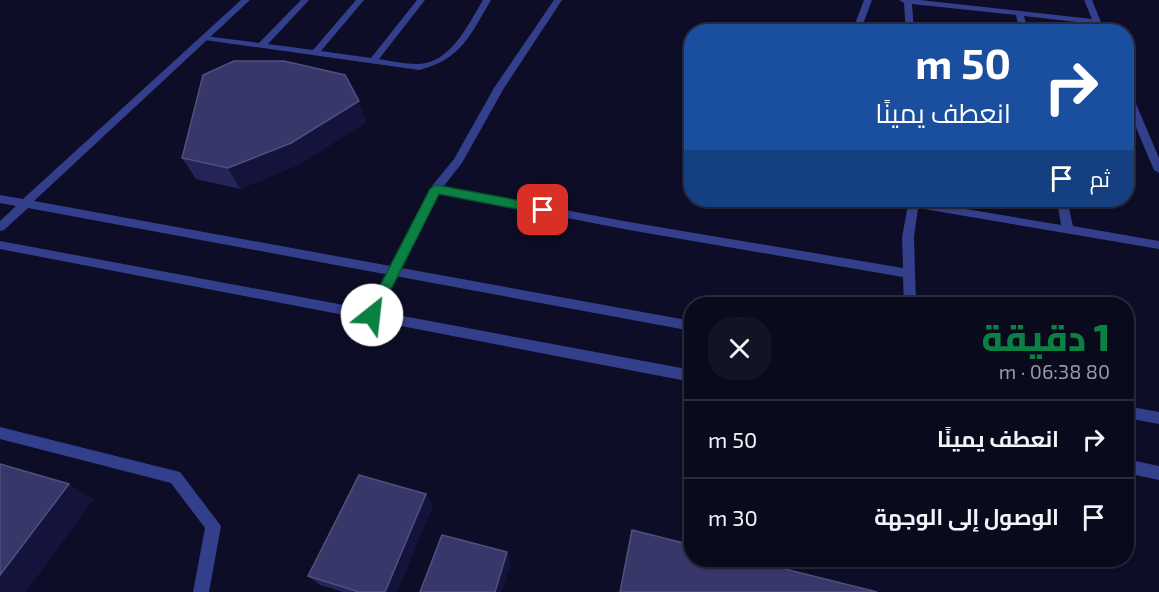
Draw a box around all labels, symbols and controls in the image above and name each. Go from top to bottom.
text: 50 m [915,37,1011,87]
icon: right [1032,48,1110,126]
text: انعطف يمينًا [875,96,1011,128]
icon: arrive [1045,162,1078,195]
text: ثم [1090,165,1110,191]
pin [517,184,568,235]
icon: arrive [526,193,559,226]
position arrow [340,283,404,347]
text: 1 دقيقة [982,315,1110,358]
button: close [708,317,771,380]
text: 80 m · 06:38 [999,359,1110,383]
icon: right [1077,423,1110,456]
text: انعطف يمينًا [937,425,1059,451]
text: 50 m [708,426,757,452]
icon: arrive [1077,501,1110,534]
text: الوصول إلى الوجهة [874,503,1059,529]
text: 30 m [708,504,758,530]

